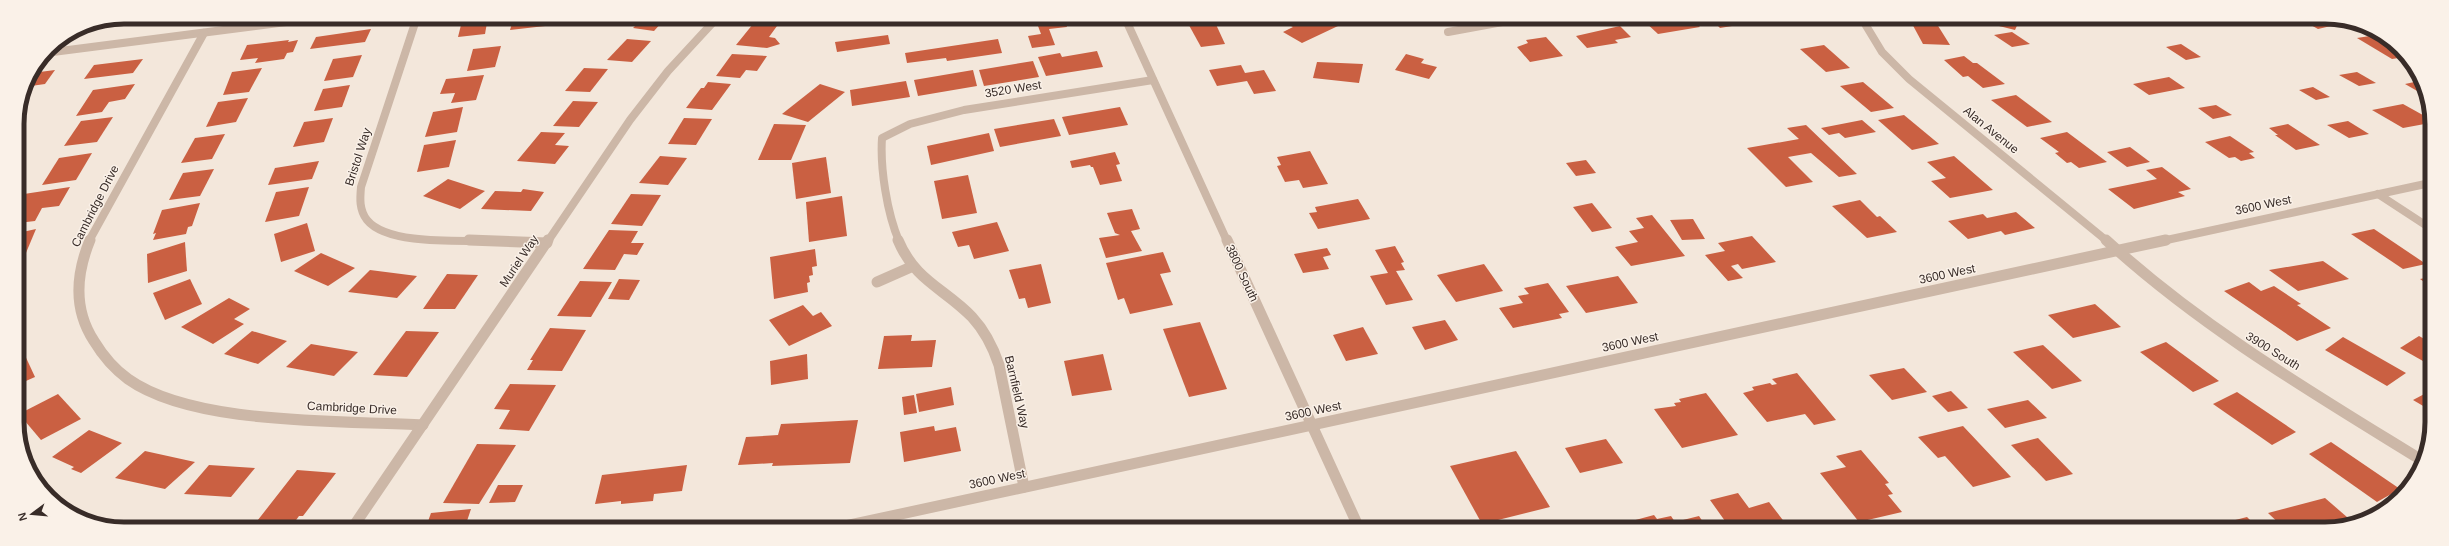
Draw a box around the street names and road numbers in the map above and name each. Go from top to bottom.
street label: 3520 West [984,78,1043,100]
street label: Alan Avenue [1960,103,2022,157]
street label: Bristol Way [342,126,374,188]
street label: Cambridge Drive [68,162,122,249]
street label: 3600 West [2234,192,2293,218]
street label: Muriel Way [497,232,541,290]
street label: 3800 South [1223,242,1261,304]
street label: 3600 West [1918,261,1977,287]
street label: 3600 West [1601,329,1660,355]
street label: 3900 South [2243,329,2303,373]
street label: Barnfield Way [1002,354,1032,430]
street label: 3600 West [1284,398,1343,424]
street label: Cambridge Drive [307,399,398,417]
street label: 3600 West [968,466,1027,492]

